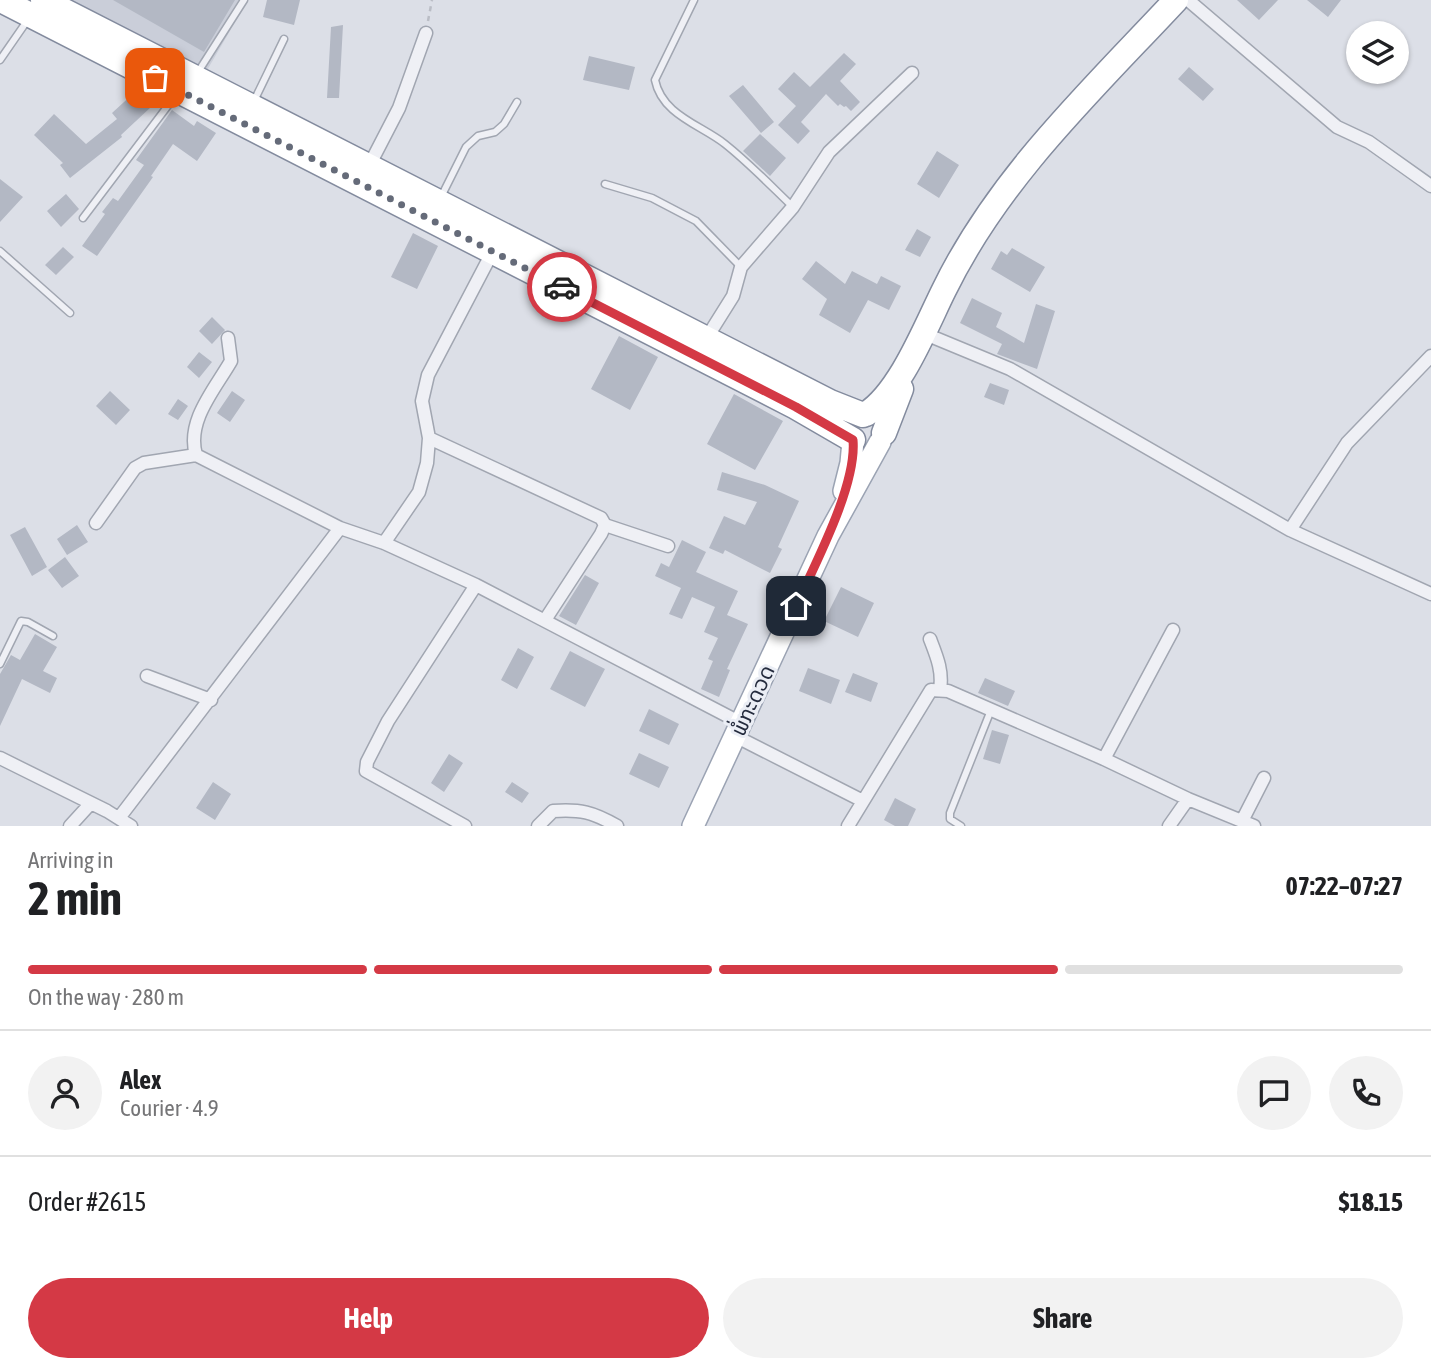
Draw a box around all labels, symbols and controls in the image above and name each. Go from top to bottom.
map controls [1346,21,1409,84]
button: layers [1346,21,1409,84]
pin [125,48,185,108]
icon: bag [136,59,174,97]
courier [527,252,597,322]
icon: car [543,268,581,306]
pin [766,576,826,636]
icon: home [777,587,815,625]
street label: ພໍ່ກະດວດ [723,660,779,739]
text: Arriving in [28,847,114,873]
text: 07:22–07:27 [1286,871,1403,901]
text: 2 min [28,872,122,925]
text: On the way · 280 m [28,984,184,1010]
button: person [28,1056,102,1130]
button: chat [1237,1056,1311,1130]
button: phone [1329,1056,1403,1130]
text: Alex [120,1065,161,1095]
text: Courier · 4.9 [120,1095,219,1121]
text: Order #2615 [28,1187,147,1217]
text: $18.15 [1339,1187,1403,1217]
button: Help [28,1278,709,1358]
button: Share [723,1278,1403,1358]

